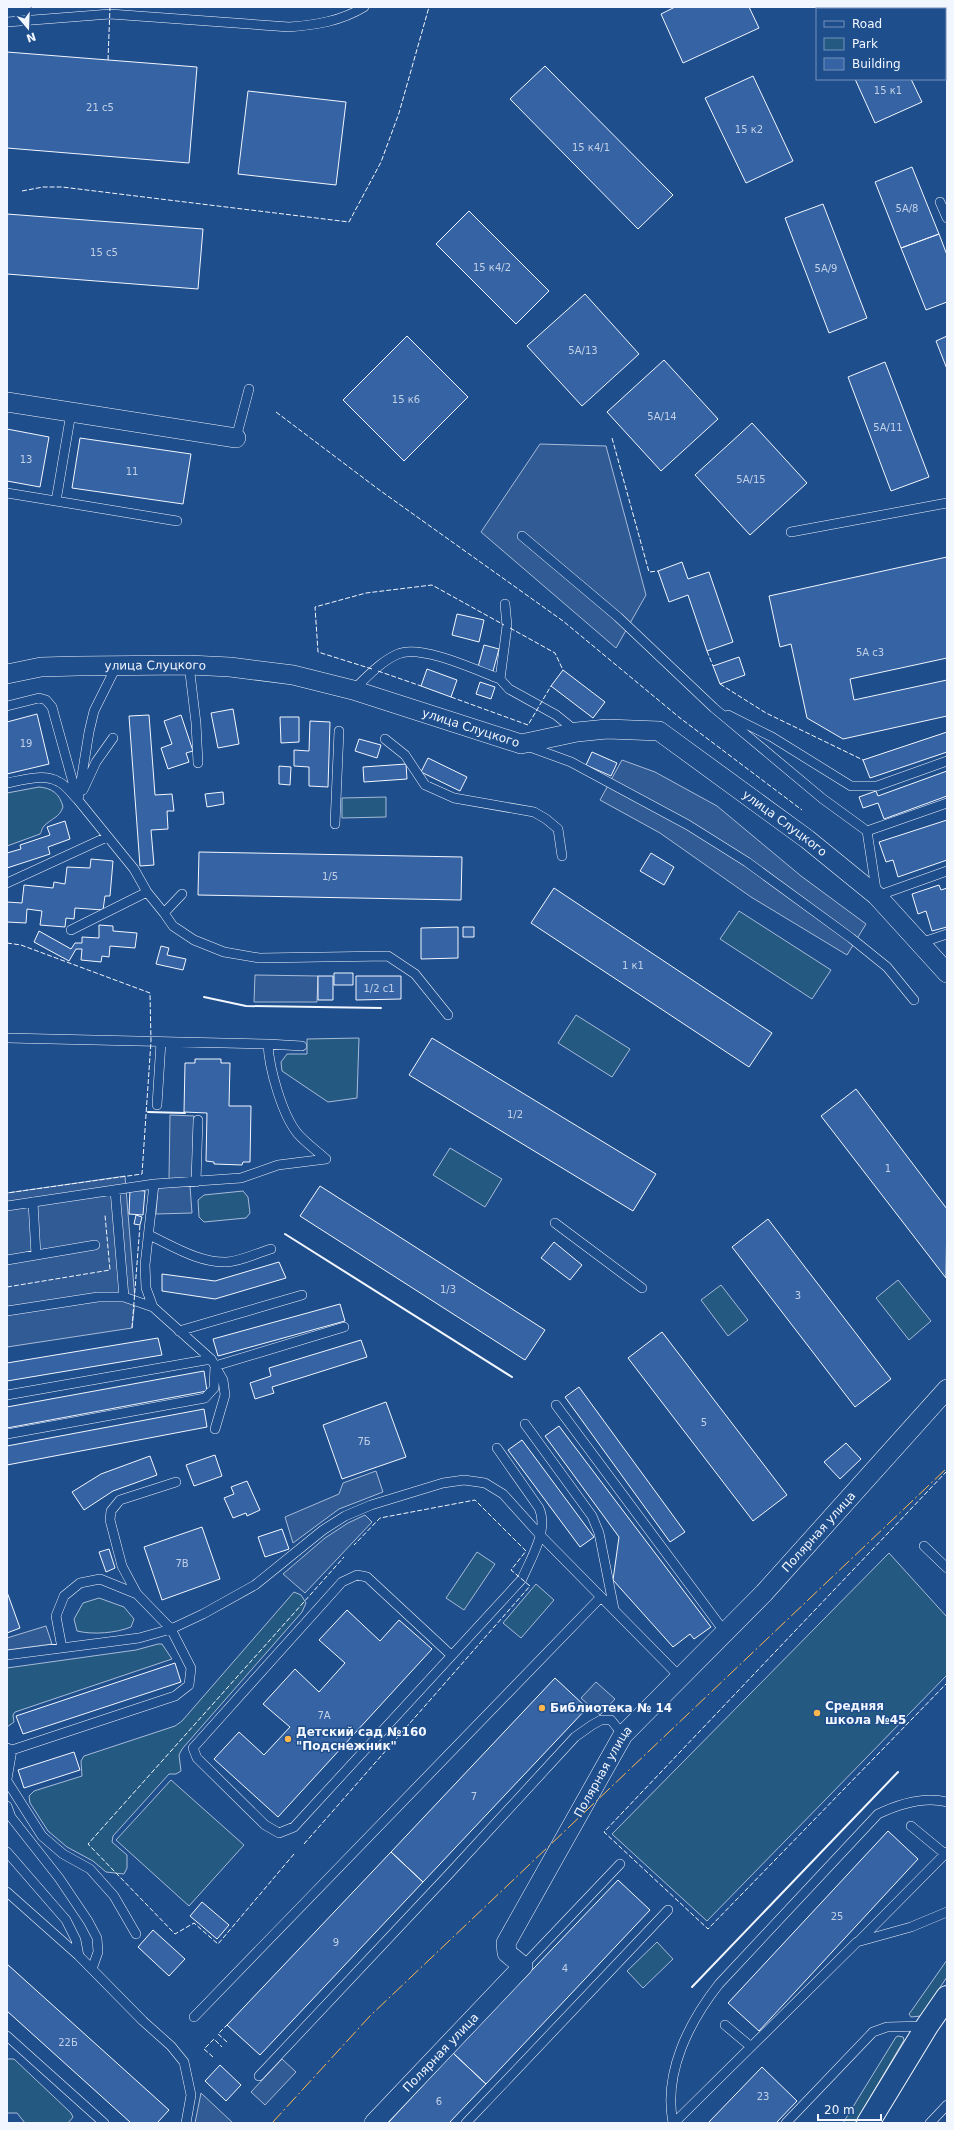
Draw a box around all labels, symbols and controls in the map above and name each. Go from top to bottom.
north arrow [8,8,48,48]
legend [816,8,946,80]
text: Road [852,17,882,31]
text: N [25,29,38,45]
text: Park [852,37,878,51]
text: Building [852,57,901,71]
house number: 15 к1 [874,85,902,96]
house number: 21 с5 [86,102,114,113]
house number: 15 к2 [735,124,763,135]
house number: 15 к4/1 [572,142,610,153]
house number: 5А/8 [896,203,918,214]
house number: 15 с5 [90,247,118,258]
house number: 15 к4/2 [473,262,511,273]
house number: 5А/9 [815,263,837,274]
house number: 5А/13 [568,345,598,356]
house number: 15 к6 [392,394,420,405]
house number: 5А/14 [647,411,677,422]
house number: 5А/11 [873,422,903,433]
house number: 13 [20,454,32,465]
house number: 11 [126,466,138,477]
house number: 5А/15 [736,474,766,485]
house number: 5А с3 [856,647,884,658]
street label: улица Слуцкого [104,658,206,673]
street label: улица Слуцкого [420,706,521,750]
house number: 19 [20,738,32,749]
street label: улица Слуцкого [740,787,830,859]
house number: 1/5 [322,871,338,882]
house number: 1 к1 [622,960,644,971]
house number: 1/2 с1 [363,983,395,994]
house number: 1/2 [507,1109,523,1120]
house number: 1 [885,1163,891,1174]
house number: 1/3 [440,1284,456,1295]
house number: 3 [795,1290,801,1301]
house number: 5 [701,1417,707,1428]
house number: 7Б [357,1436,371,1447]
street label: Полярная улица [779,1489,859,1575]
house number: 7В [175,1558,189,1569]
place label: Средняя школа №45 [825,1699,906,1727]
place label: Библиотека № 14 [550,1701,672,1715]
marker: Библиотека № 14 [537,1703,547,1713]
marker: Средняя школа №45 [812,1708,822,1718]
house number: 7А [317,1710,331,1721]
street label: Полярная улица [571,1723,635,1820]
place label: Детский сад №160 "Подснежник" [296,1725,427,1753]
marker: Детский сад №160 "Подснежник" [283,1734,293,1744]
house number: 7 [471,1791,477,1802]
house number: 25 [831,1911,843,1922]
house number: 9 [333,1937,339,1948]
house number: 4 [562,1963,568,1974]
street label: Полярная улица [400,2010,481,2095]
house number: 22Б [58,2037,78,2048]
house number: 23 [757,2091,769,2102]
house number: 6 [436,2096,442,2107]
scale bar [818,2096,881,2122]
text: 20 m [824,2103,855,2117]

